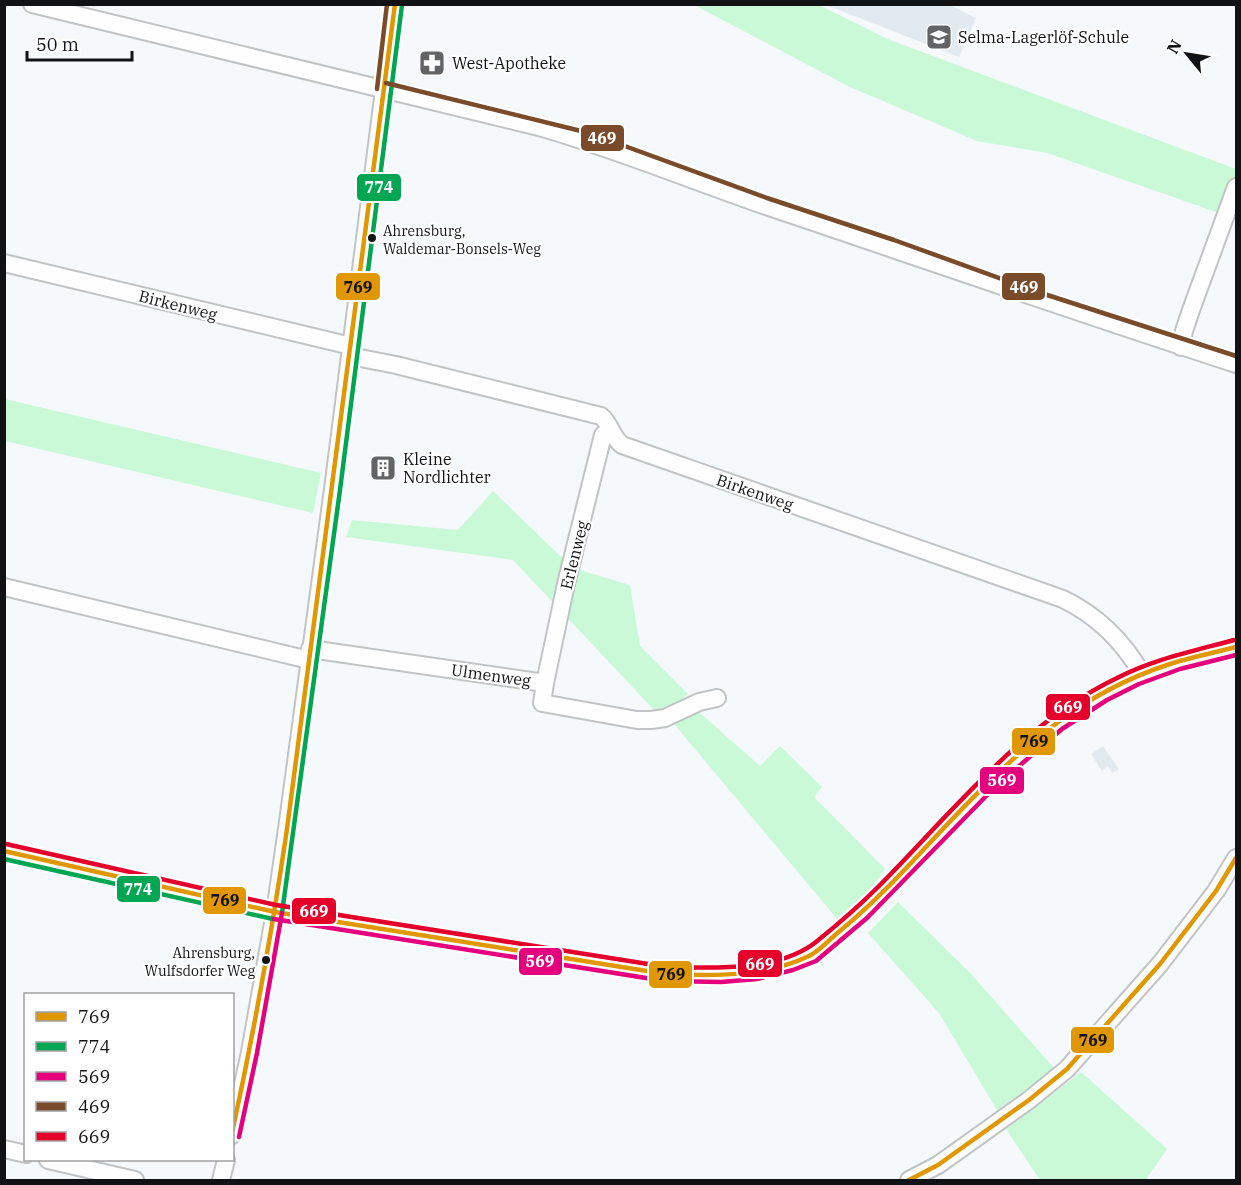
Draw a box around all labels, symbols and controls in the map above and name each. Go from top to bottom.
school or university icon: Selma-Lagerlöf-Schule [924,22,954,52]
scale bar [27,24,132,62]
north arrow [1157,24,1217,84]
place label: Selma-Lagerlöf-Schule [958,27,1129,47]
text: 50 m [36,33,79,56]
text: N [1162,36,1186,57]
pharmacy icon: West-Apotheke [417,48,447,78]
place label: West-Apotheke [452,53,566,73]
line badge: 469 [580,124,625,152]
text: 469 [588,128,616,148]
line badge: 774 [356,173,402,202]
text: 774 [365,177,394,197]
place label: Ahrensburg, Waldemar-Bonsels-Weg [383,222,541,258]
marker: Ahrensburg, Waldemar-Bonsels-Weg [366,232,378,244]
line badge: 769 [335,272,381,301]
line badge: 469 [1001,272,1046,301]
text: 769 [344,277,372,297]
text: 469 [1010,277,1038,297]
street label: Birkenweg [137,286,220,324]
place label: Kleine Nordlichter [403,449,491,487]
building icon: Kleine Nordlichter [368,453,398,483]
street label: Birkenweg [714,469,796,515]
street label: Erlenweg [556,518,592,592]
street label: Ulmenweg [450,660,532,691]
line badge: 669 [1045,693,1091,721]
text: 669 [1054,697,1082,717]
line badge: 769 [1011,727,1056,756]
text: 769 [1020,731,1048,751]
line badge: 569 [979,766,1025,795]
text: 569 [988,770,1016,790]
line badge: 774 [116,875,161,903]
text: 774 [124,879,153,899]
line badge: 769 [202,886,247,915]
text: 769 [211,890,239,910]
line badge: 669 [291,897,337,925]
text: 669 [300,901,328,921]
place label: Ahrensburg, Wulfsdorfer Weg [145,944,255,980]
line badge: 569 [518,947,563,976]
line badge: 669 [737,949,783,978]
text: 569 [526,951,554,971]
marker: Ahrensburg, Wulfsdorfer Weg [260,954,272,966]
text: 669 [746,954,774,974]
line badge: 769 [648,960,693,989]
text: 769 [657,964,685,984]
legend [24,993,234,1161]
text: 769 [78,1005,110,1028]
line badge: 769 [1070,1026,1115,1054]
text: 769 [1079,1030,1107,1050]
text: 774 [78,1035,110,1058]
text: 569 [78,1065,110,1088]
text: 469 [78,1095,110,1118]
text: 669 [78,1125,110,1148]

